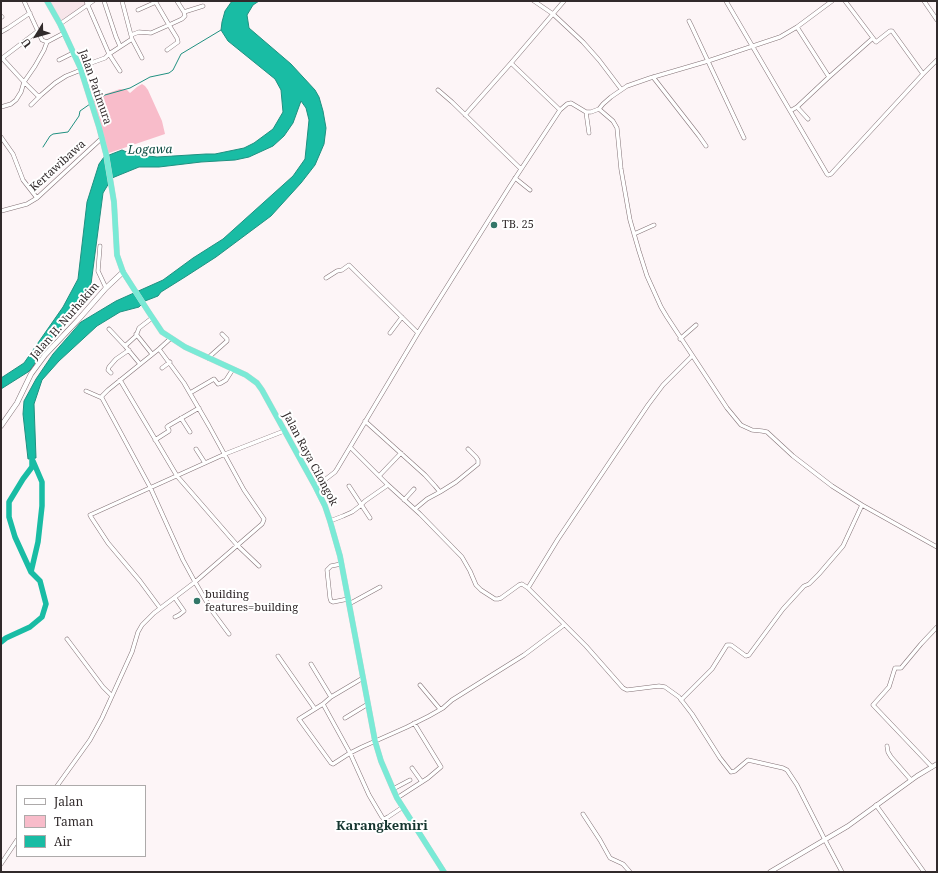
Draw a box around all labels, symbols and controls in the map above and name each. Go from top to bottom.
north arrow [16,16,56,56]
text: U [18,36,34,51]
street label: Jalan Patimura [76,48,114,126]
street label: Kertawibawa [27,138,89,194]
water label: Logawa [127,142,173,158]
place label: TB. 25 [502,218,534,232]
marker: TB. 25 [489,220,499,230]
street label: Jalan H. Nurhakim [28,280,102,362]
street label: Jalan Raya Cilongok [280,410,340,508]
place label: building features=building [205,588,298,614]
marker: building features=building [192,596,202,606]
legend [16,785,146,857]
text: Jalan [54,793,83,810]
text: Taman [54,813,94,830]
district label: Karangkemiri [336,818,428,834]
text: Air [54,833,72,850]

